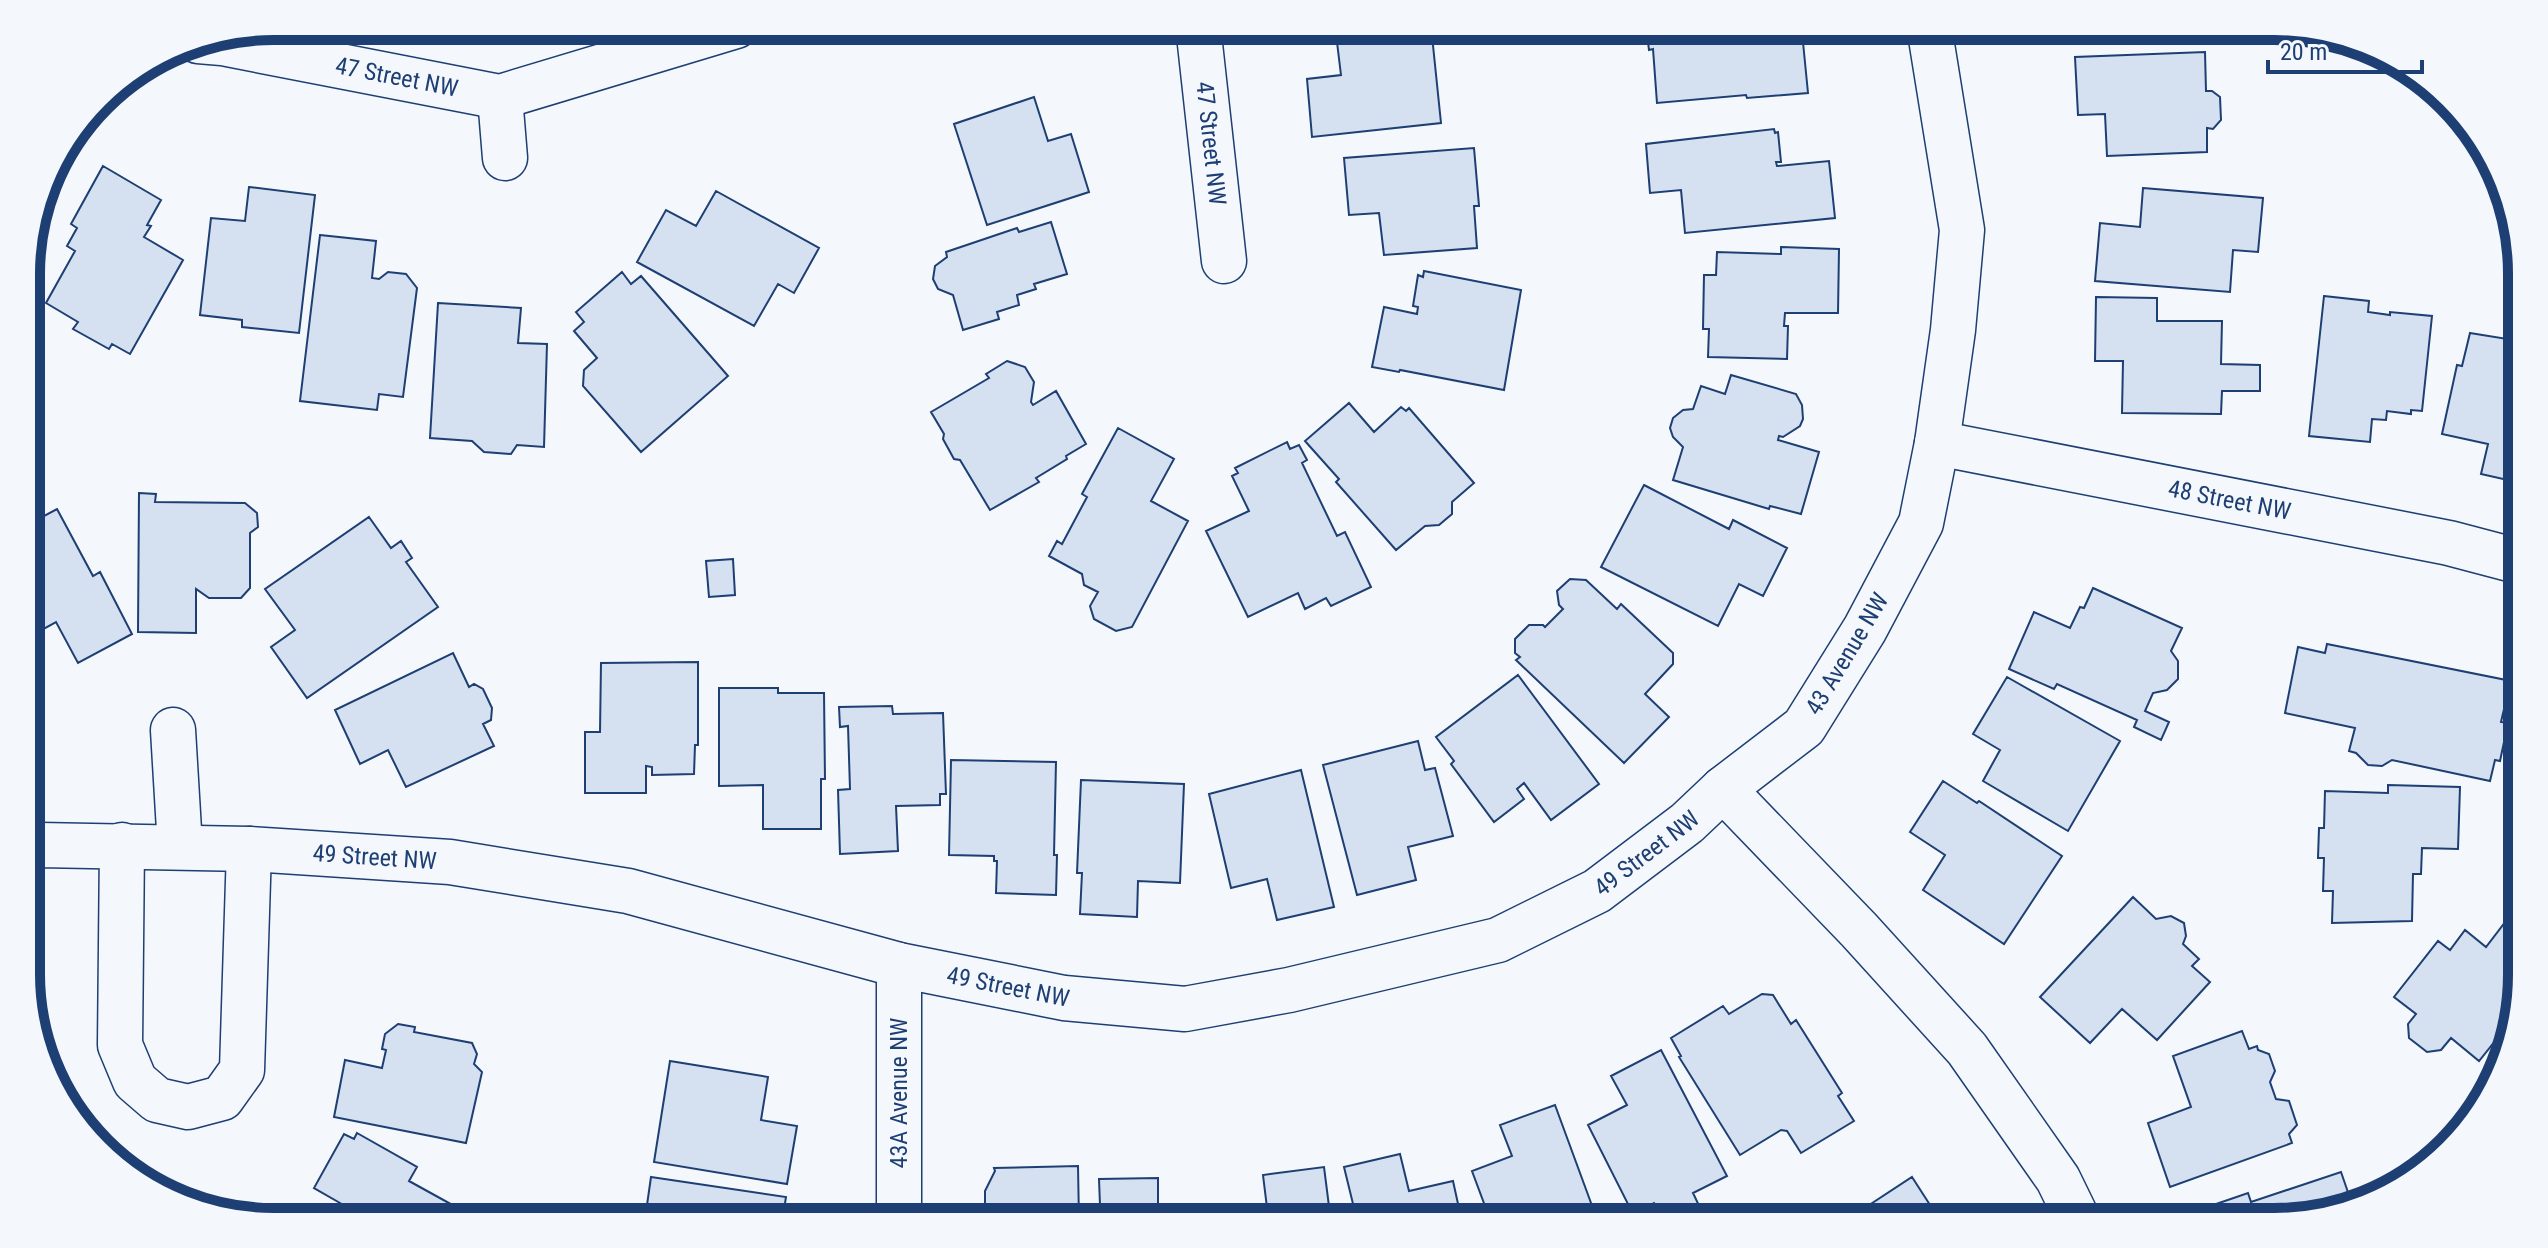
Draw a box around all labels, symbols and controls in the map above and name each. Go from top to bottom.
scale bar [2268,24,2422,74]
text: 20 m [2280,38,2327,66]
street label: 47 Street NW [333,51,460,103]
street label: 47 Street NW [1190,80,1232,207]
street label: 48 Street NW [2166,474,2293,526]
street label: 43 Avenue NW [1800,588,1894,720]
street label: 49 Street NW [1589,805,1705,902]
street label: 49 Street NW [312,839,437,875]
street label: 49 Street NW [944,961,1072,1013]
street label: 43A Avenue NW [885,1018,913,1168]

